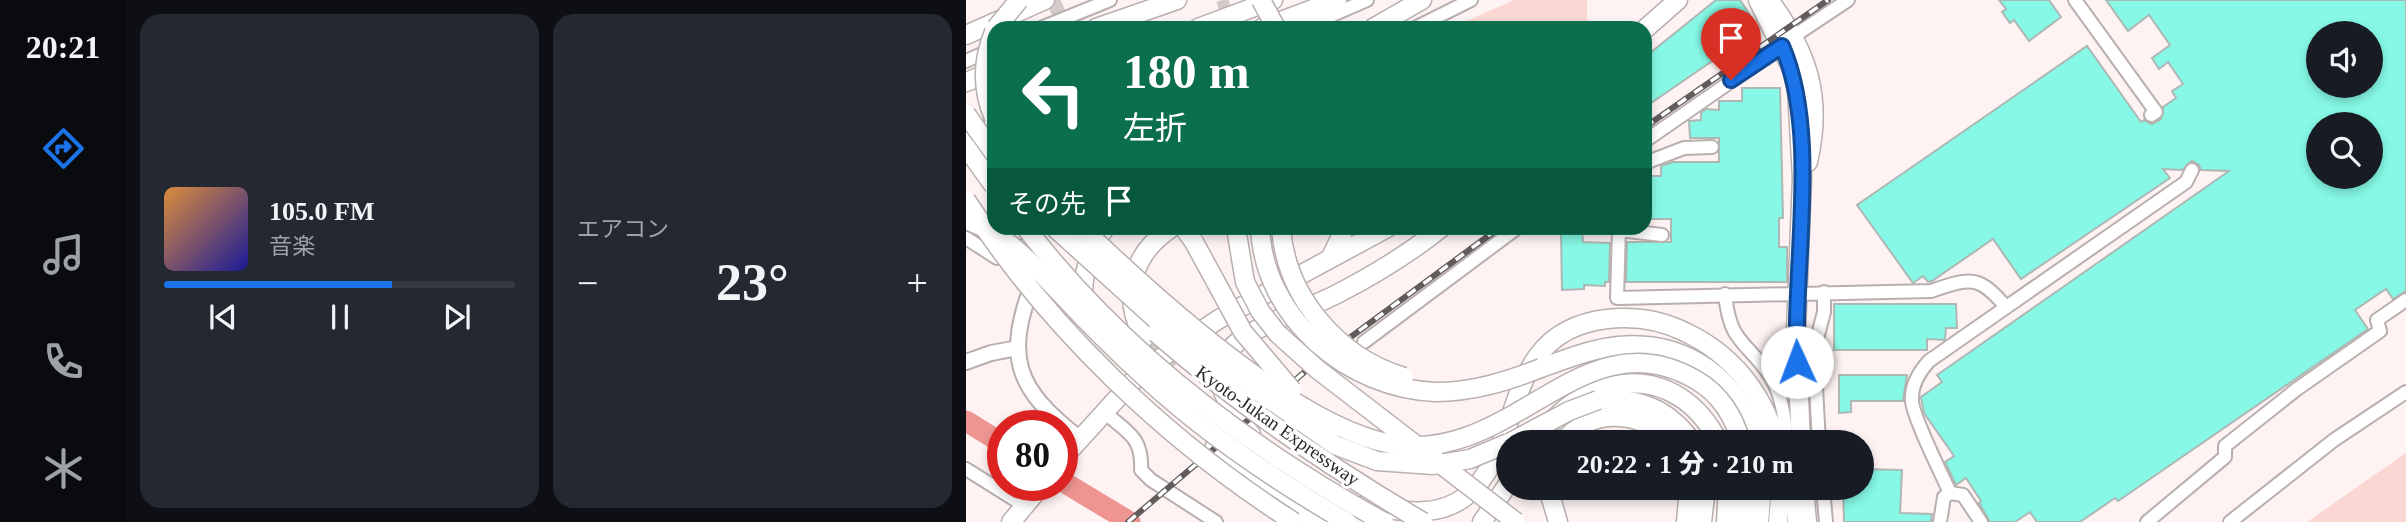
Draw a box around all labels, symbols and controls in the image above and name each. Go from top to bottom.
pin [1701,8,1761,80]
icon: arrive [1712,19,1750,57]
map controls [2306,21,2383,189]
button: sound [2306,21,2383,98]
text: 20:21 [26,29,100,65]
text: 180 m [1123,44,1250,99]
icon: left [1008,49,1099,140]
text: 左折 [1123,110,1187,146]
button: search [2306,112,2383,189]
icon: directions [39,124,88,173]
icon: arrive [1100,182,1138,220]
text: その先 [1008,190,1086,219]
text: 105.0 FM [269,197,374,226]
text: エアコン [577,217,669,242]
icon: music [39,230,88,279]
text: 音楽 [269,234,315,259]
text: 23° [716,254,789,311]
text: − [577,262,598,304]
text: + [907,262,928,304]
icon: previous [204,298,242,336]
icon: pause [321,298,359,336]
icon: next [438,298,476,336]
position arrow [1760,325,1834,399]
icon: phone [39,337,88,386]
street label: Kyoto-Jukan Expressway [1192,361,1364,490]
speed limit sign: 80 [987,410,1078,501]
icon: climate [39,444,88,493]
text: 20:22 · 1 分 · 210 m [1577,450,1793,479]

